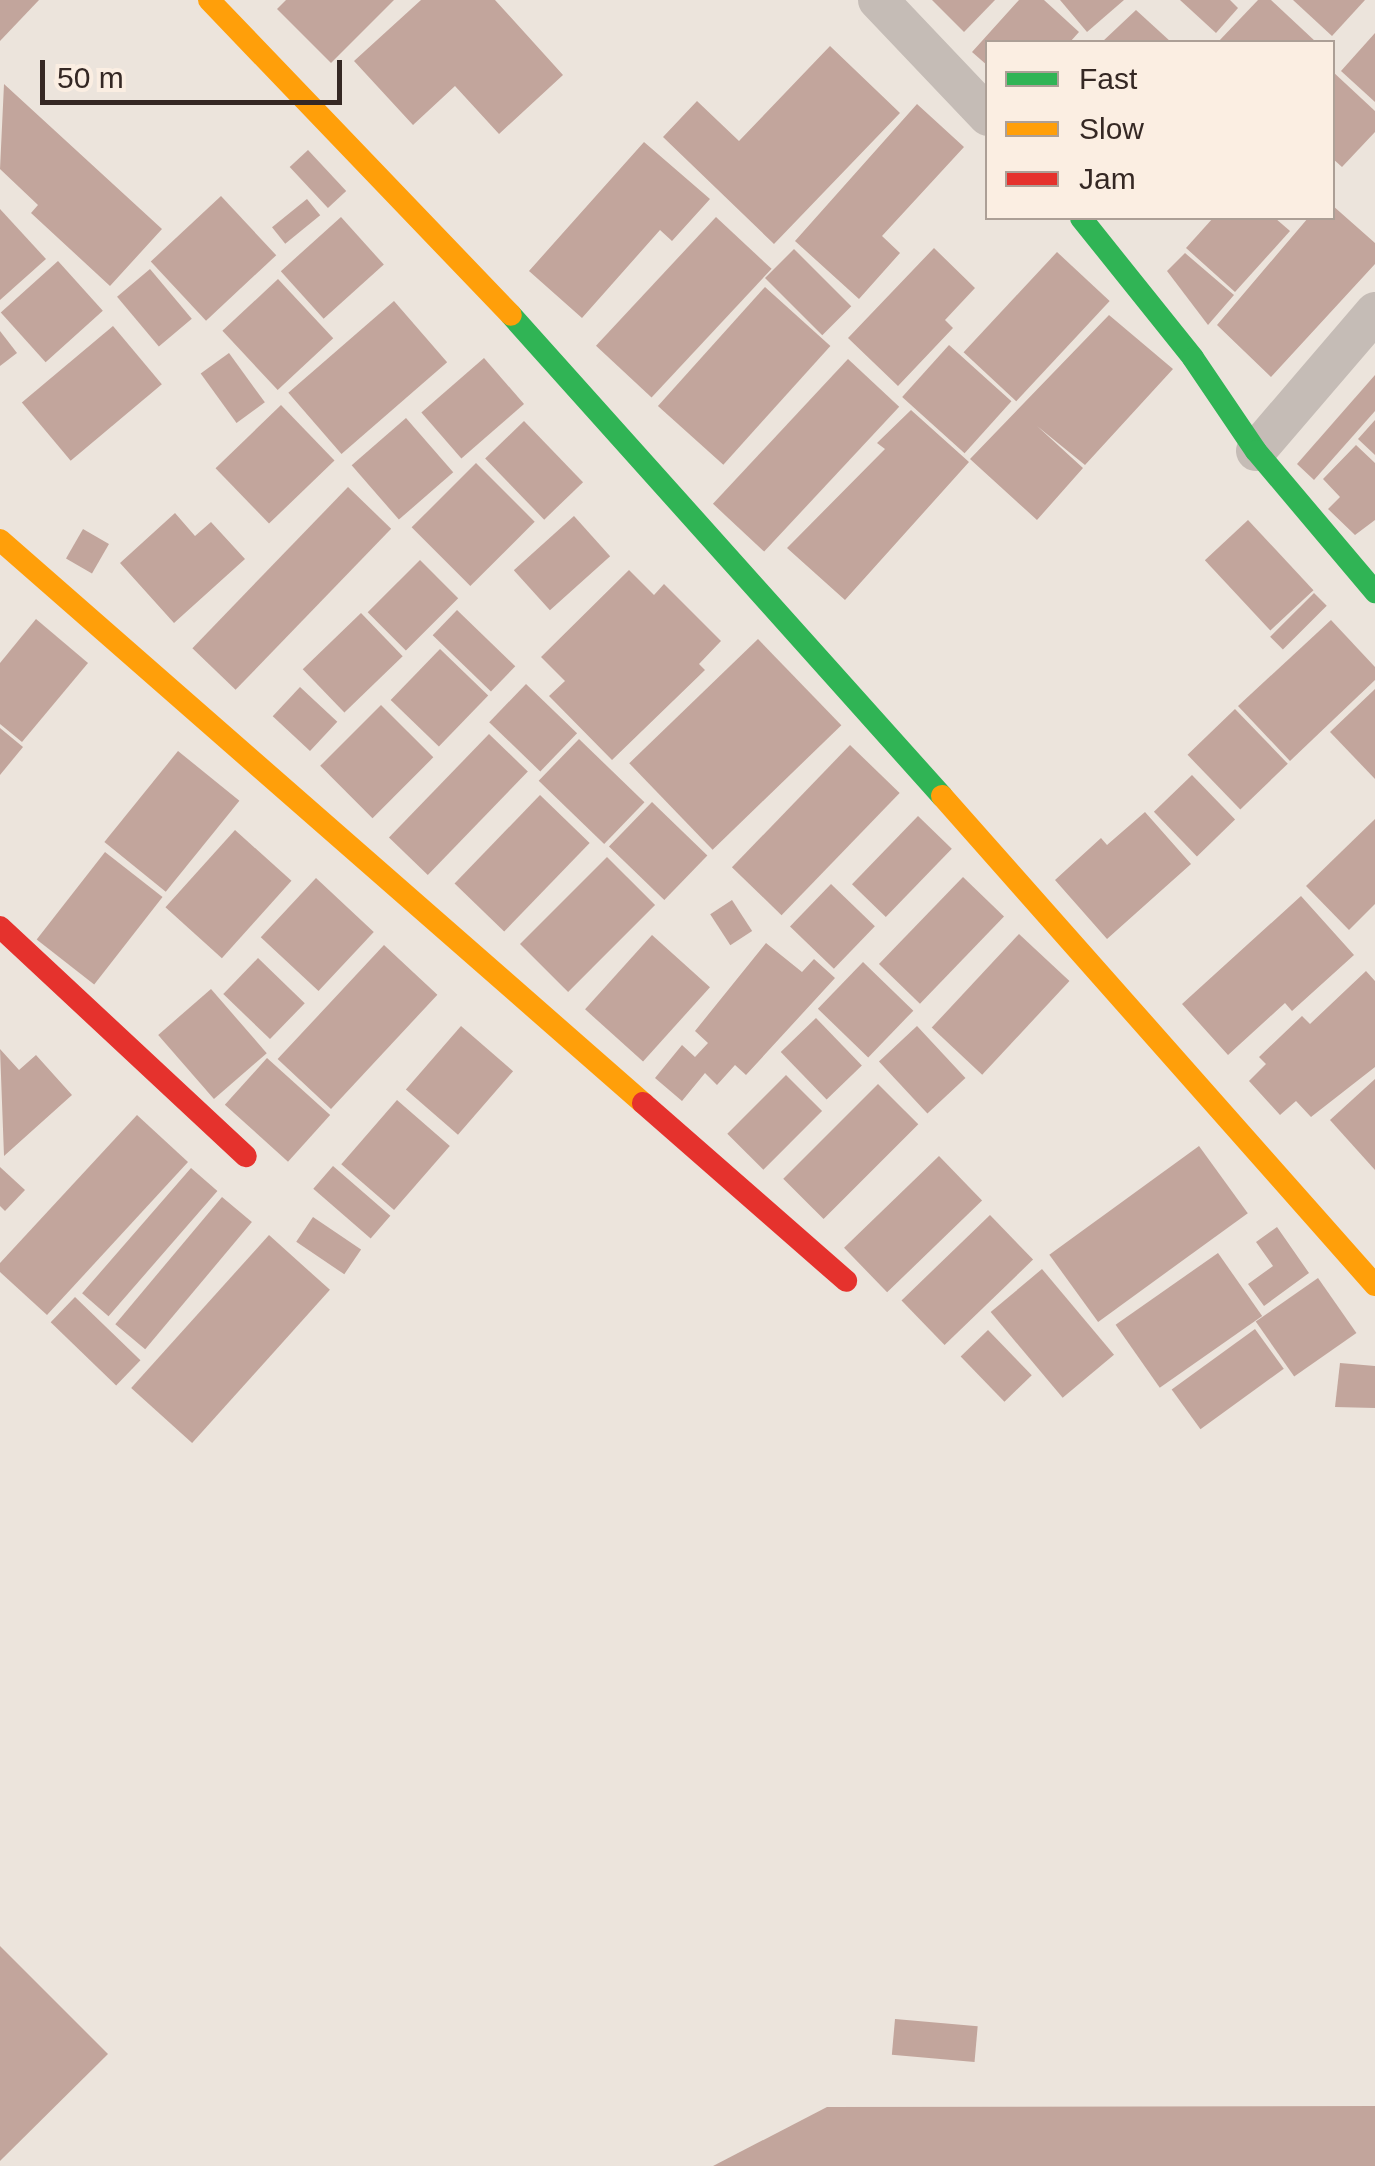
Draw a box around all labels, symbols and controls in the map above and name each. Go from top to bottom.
scale bar [45,40,348,102]
legend [985,40,1335,220]
text: 50 m [57,61,124,94]
text: Fast [1079,62,1137,95]
text: Slow [1079,112,1144,145]
text: Jam [1079,162,1136,195]

